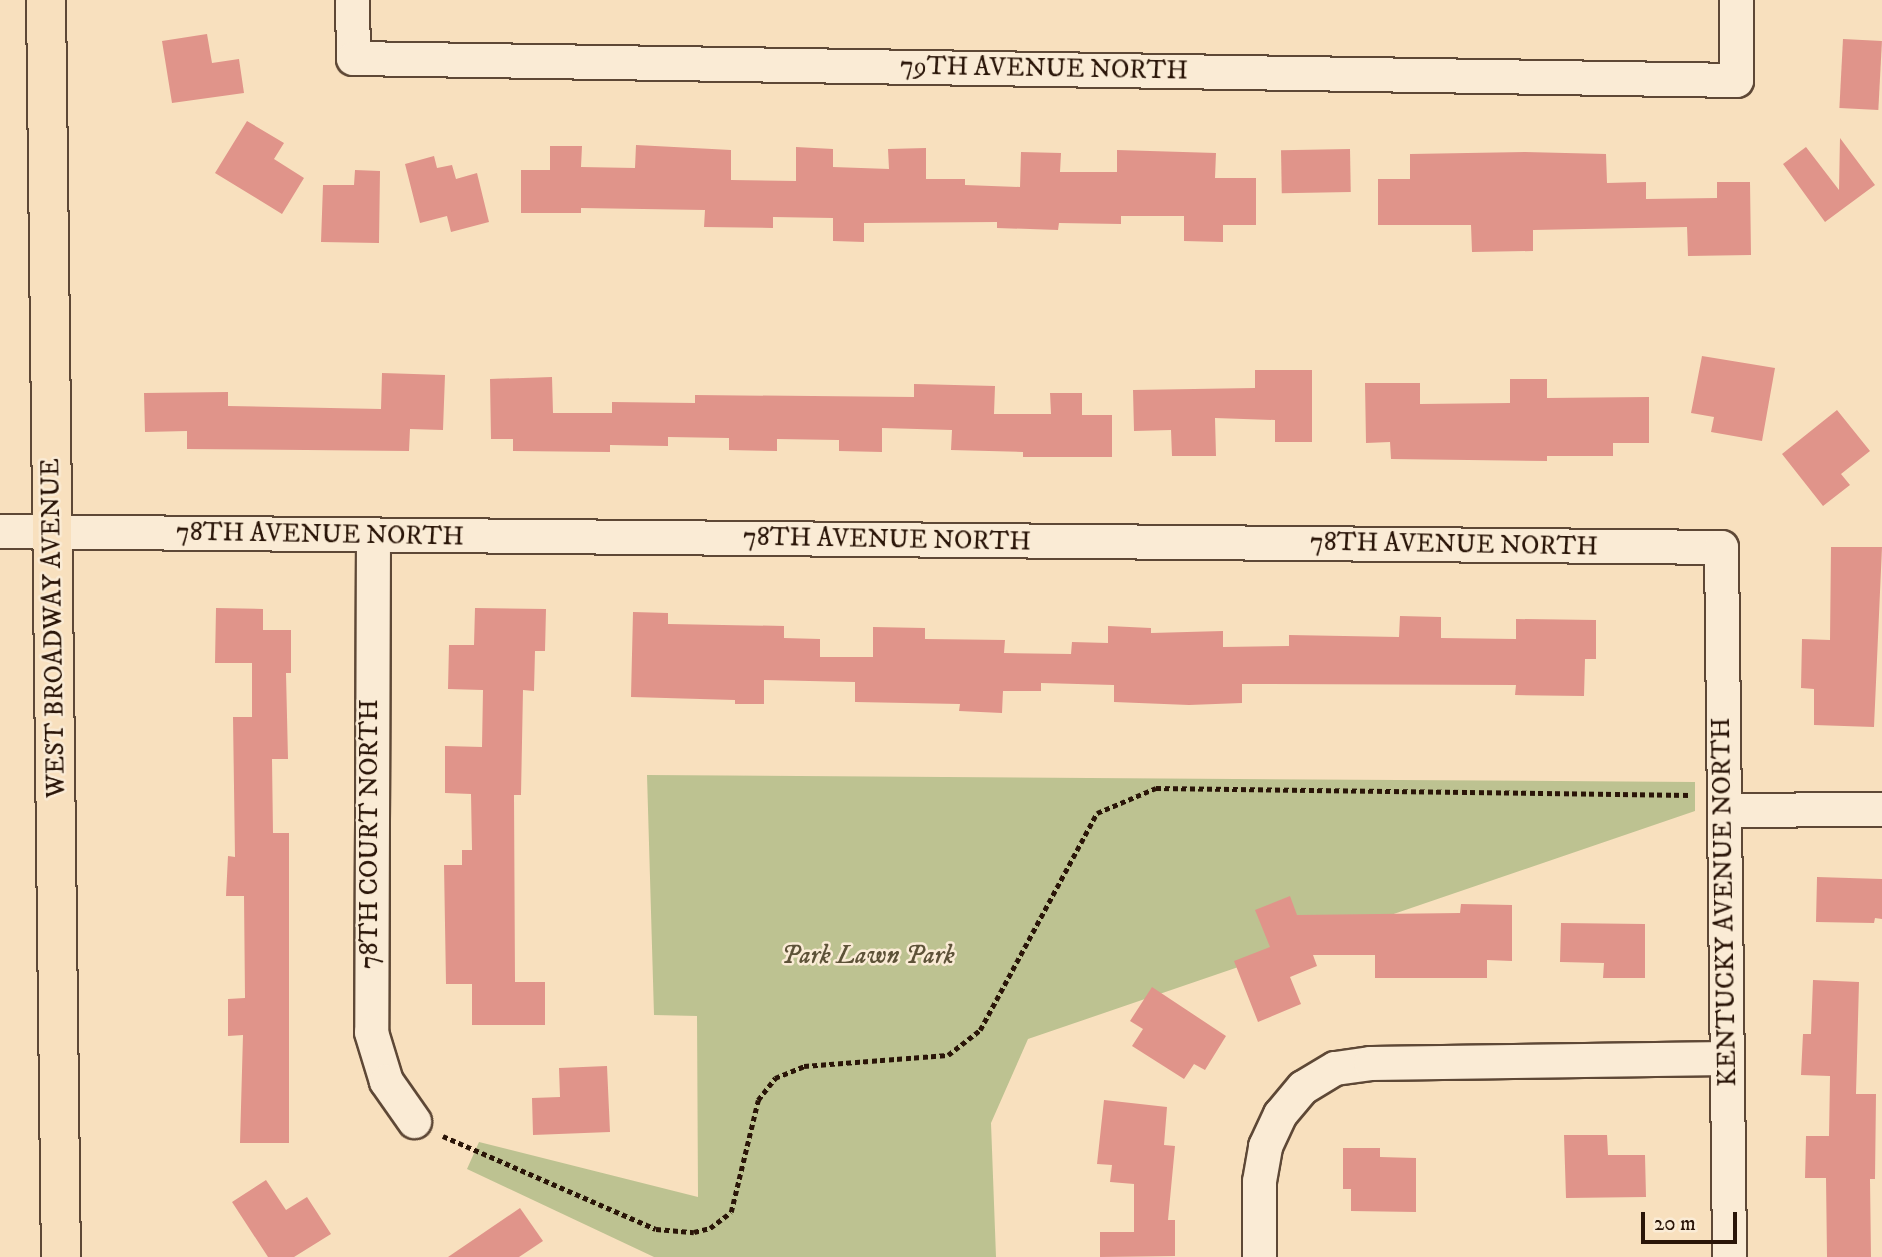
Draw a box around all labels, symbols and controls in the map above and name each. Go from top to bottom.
street label: 79TH AVENUE NORTH [900,51,1188,87]
street label: WEST BROADWAY AVENUE [35,458,73,798]
street label: 78TH AVENUE NORTH [176,517,464,553]
street label: 78TH AVENUE NORTH [743,522,1031,558]
street label: 78TH AVENUE NORTH [1310,527,1598,563]
street label: 78TH COURT NORTH [354,699,386,969]
street label: KENTUCKY AVENUE NORTH [1706,717,1744,1087]
park label: Park Lawn Park [781,940,955,972]
scale bar [1644,1198,1740,1242]
text: 20 m [1654,1211,1696,1237]

